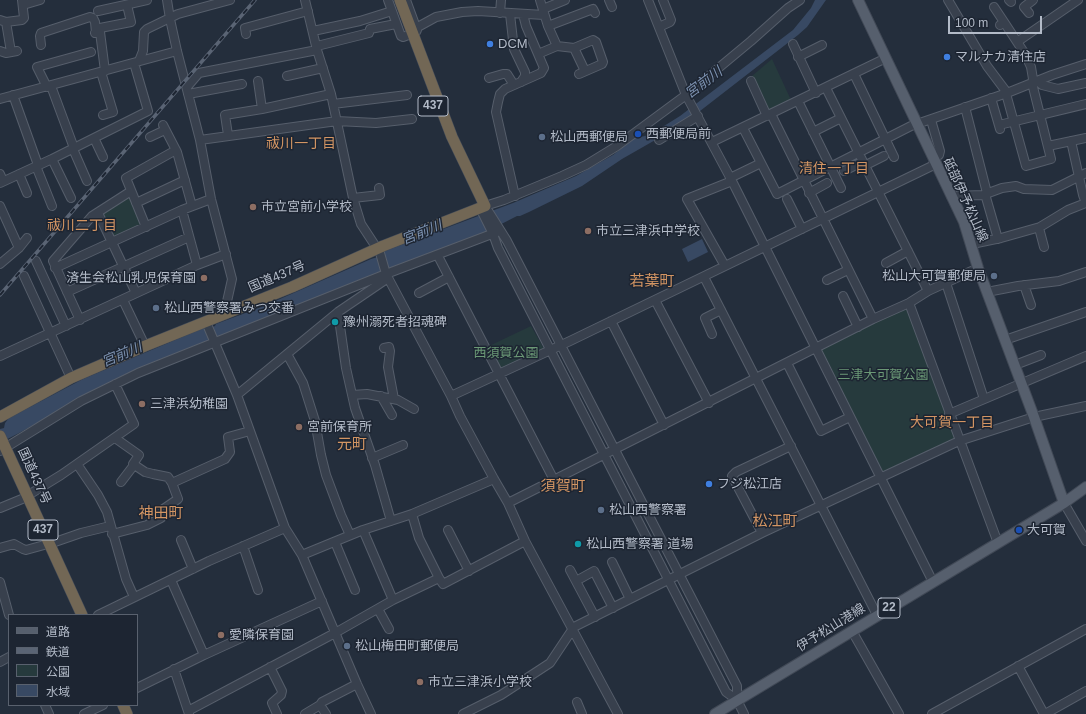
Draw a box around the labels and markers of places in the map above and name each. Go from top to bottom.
place label: DCM [498,36,528,52]
marker: DCM [485,39,495,49]
place label: マルナカ清住店 [955,49,1046,65]
marker: マルナカ清住店 [942,52,952,62]
place label: 西郵便局前 [646,126,711,142]
place label: 松山西郵便局 [550,129,628,145]
marker: 西郵便局前 [633,129,643,139]
marker: 松山西郵便局 [537,132,547,142]
place label: 市立宮前小学校 [261,199,352,215]
marker: 市立宮前小学校 [248,202,258,212]
place label: 市立三津浜中学校 [596,223,700,239]
marker: 市立三津浜中学校 [583,226,593,236]
place label: 松山大可賀郵便局 [882,268,986,284]
place label: 済生会松山乳児保育園 [66,270,196,286]
marker: 松山大可賀郵便局 [989,271,999,281]
marker: 済生会松山乳児保育園 [199,273,209,283]
place label: 松山西警察署みつ交番 [164,300,294,316]
marker: 松山西警察署みつ交番 [151,303,161,313]
place label: 豫州溺死者招魂碑 [343,314,447,330]
marker: 豫州溺死者招魂碑 [330,317,340,327]
place label: 三津浜幼稚園 [150,396,228,412]
marker: 三津浜幼稚園 [137,399,147,409]
place label: 宮前保育所 [307,419,372,435]
marker: 宮前保育所 [294,422,304,432]
place label: フジ松江店 [717,476,782,492]
marker: フジ松江店 [704,479,714,489]
place label: 松山西警察署 [609,502,687,518]
marker: 松山西警察署 [596,505,606,515]
place label: 大可賀 [1027,522,1066,538]
marker: 大可賀 [1014,525,1024,535]
place label: 松山西警察署 道場 [586,536,694,552]
marker: 松山西警察署 道場 [573,539,583,549]
place label: 愛隣保育園 [229,627,294,643]
marker: 愛隣保育園 [216,630,226,640]
place label: 松山梅田町郵便局 [355,638,459,654]
marker: 松山梅田町郵便局 [342,641,352,651]
place label: 市立三津浜小学校 [428,674,532,690]
marker: 市立三津浜小学校 [415,677,425,687]

